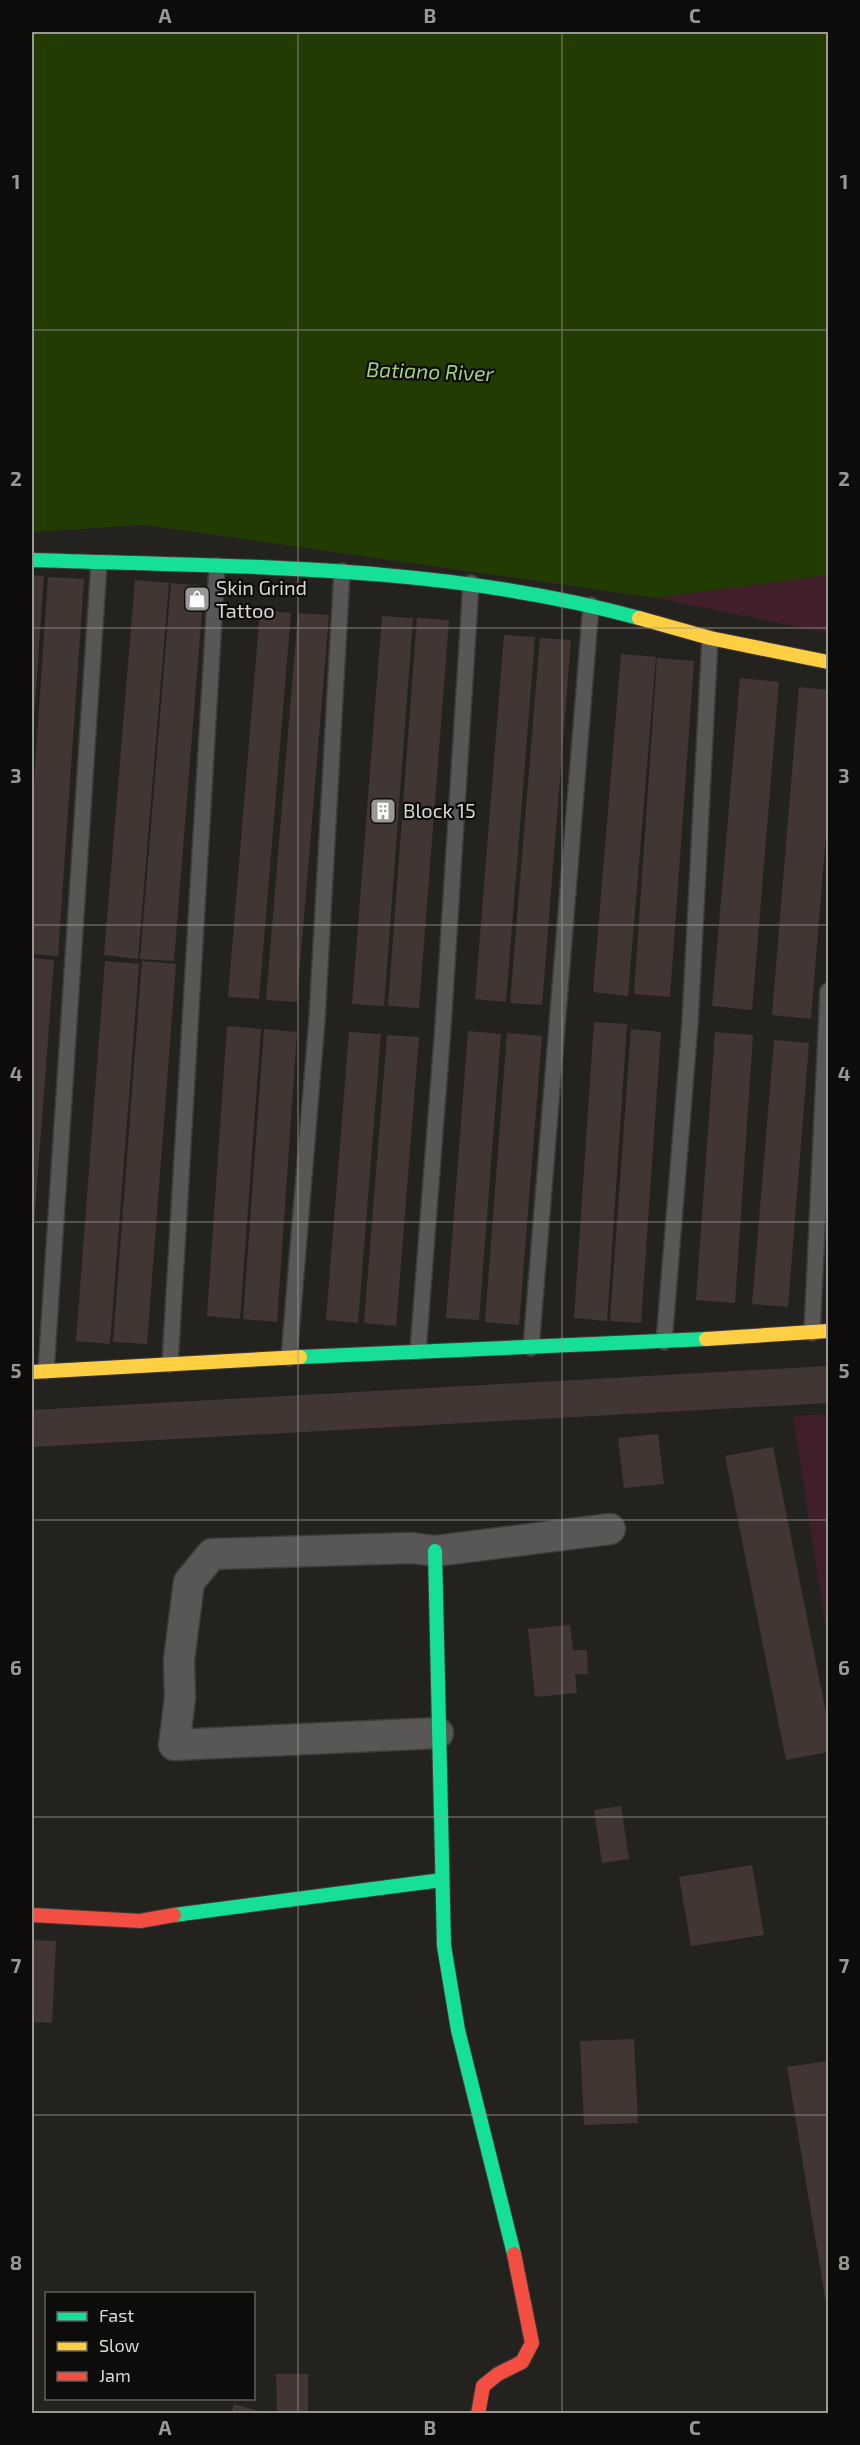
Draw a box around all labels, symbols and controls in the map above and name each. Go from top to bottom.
text: A [158,3,172,27]
text: B [424,3,436,27]
text: C [689,3,701,27]
text: 1 [12,169,20,193]
text: 1 [840,169,848,193]
water label: Batiano River [366,356,495,385]
text: 2 [10,466,22,490]
text: 2 [838,466,850,490]
place label: Skin Grind Tattoo [216,575,307,622]
shop icon: Skin Grind Tattoo [182,584,212,614]
text: 3 [10,763,22,787]
text: 3 [838,763,850,787]
building icon: Block 15 [368,796,398,826]
place label: Block 15 [403,798,476,822]
text: 4 [10,1061,23,1085]
text: 4 [838,1061,851,1085]
text: 5 [10,1358,22,1382]
text: 5 [838,1358,850,1382]
text: 6 [10,1655,22,1679]
text: 6 [838,1655,850,1679]
text: 7 [11,1953,22,1977]
text: 7 [839,1953,850,1977]
text: 8 [10,2250,22,2274]
text: 8 [838,2250,850,2274]
legend [45,2292,255,2400]
text: Fast [99,2304,134,2326]
text: Slow [99,2334,140,2356]
text: Jam [99,2364,131,2386]
text: A [158,2415,172,2439]
text: B [424,2415,436,2439]
text: C [689,2415,701,2439]

